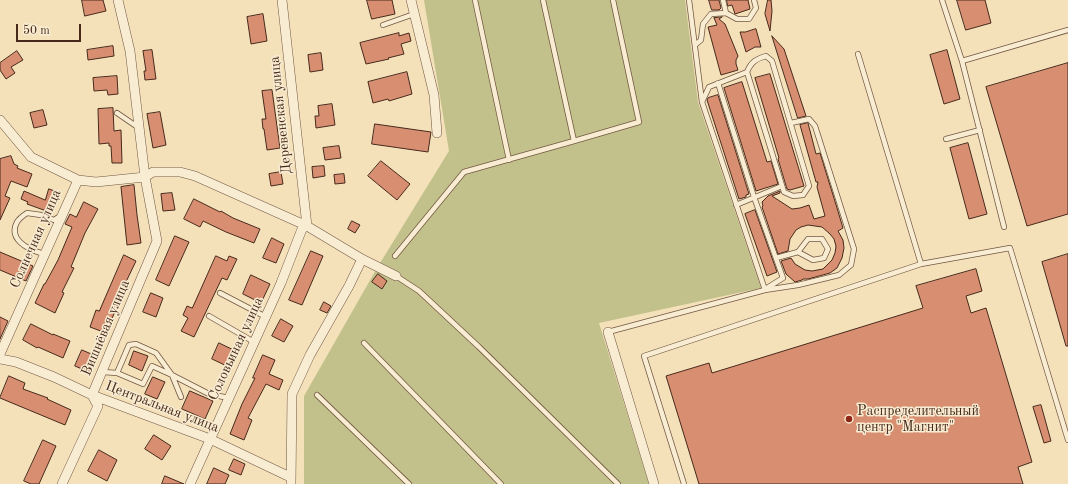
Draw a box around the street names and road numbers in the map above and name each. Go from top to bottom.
street label: Деревенская улица [266,55,296,175]
street label: Солнечная улица [7,187,65,291]
street label: Вишнёвая улица [78,277,134,379]
street label: Соловьиная улица [205,295,267,403]
street label: Центральная улица [103,378,221,436]

